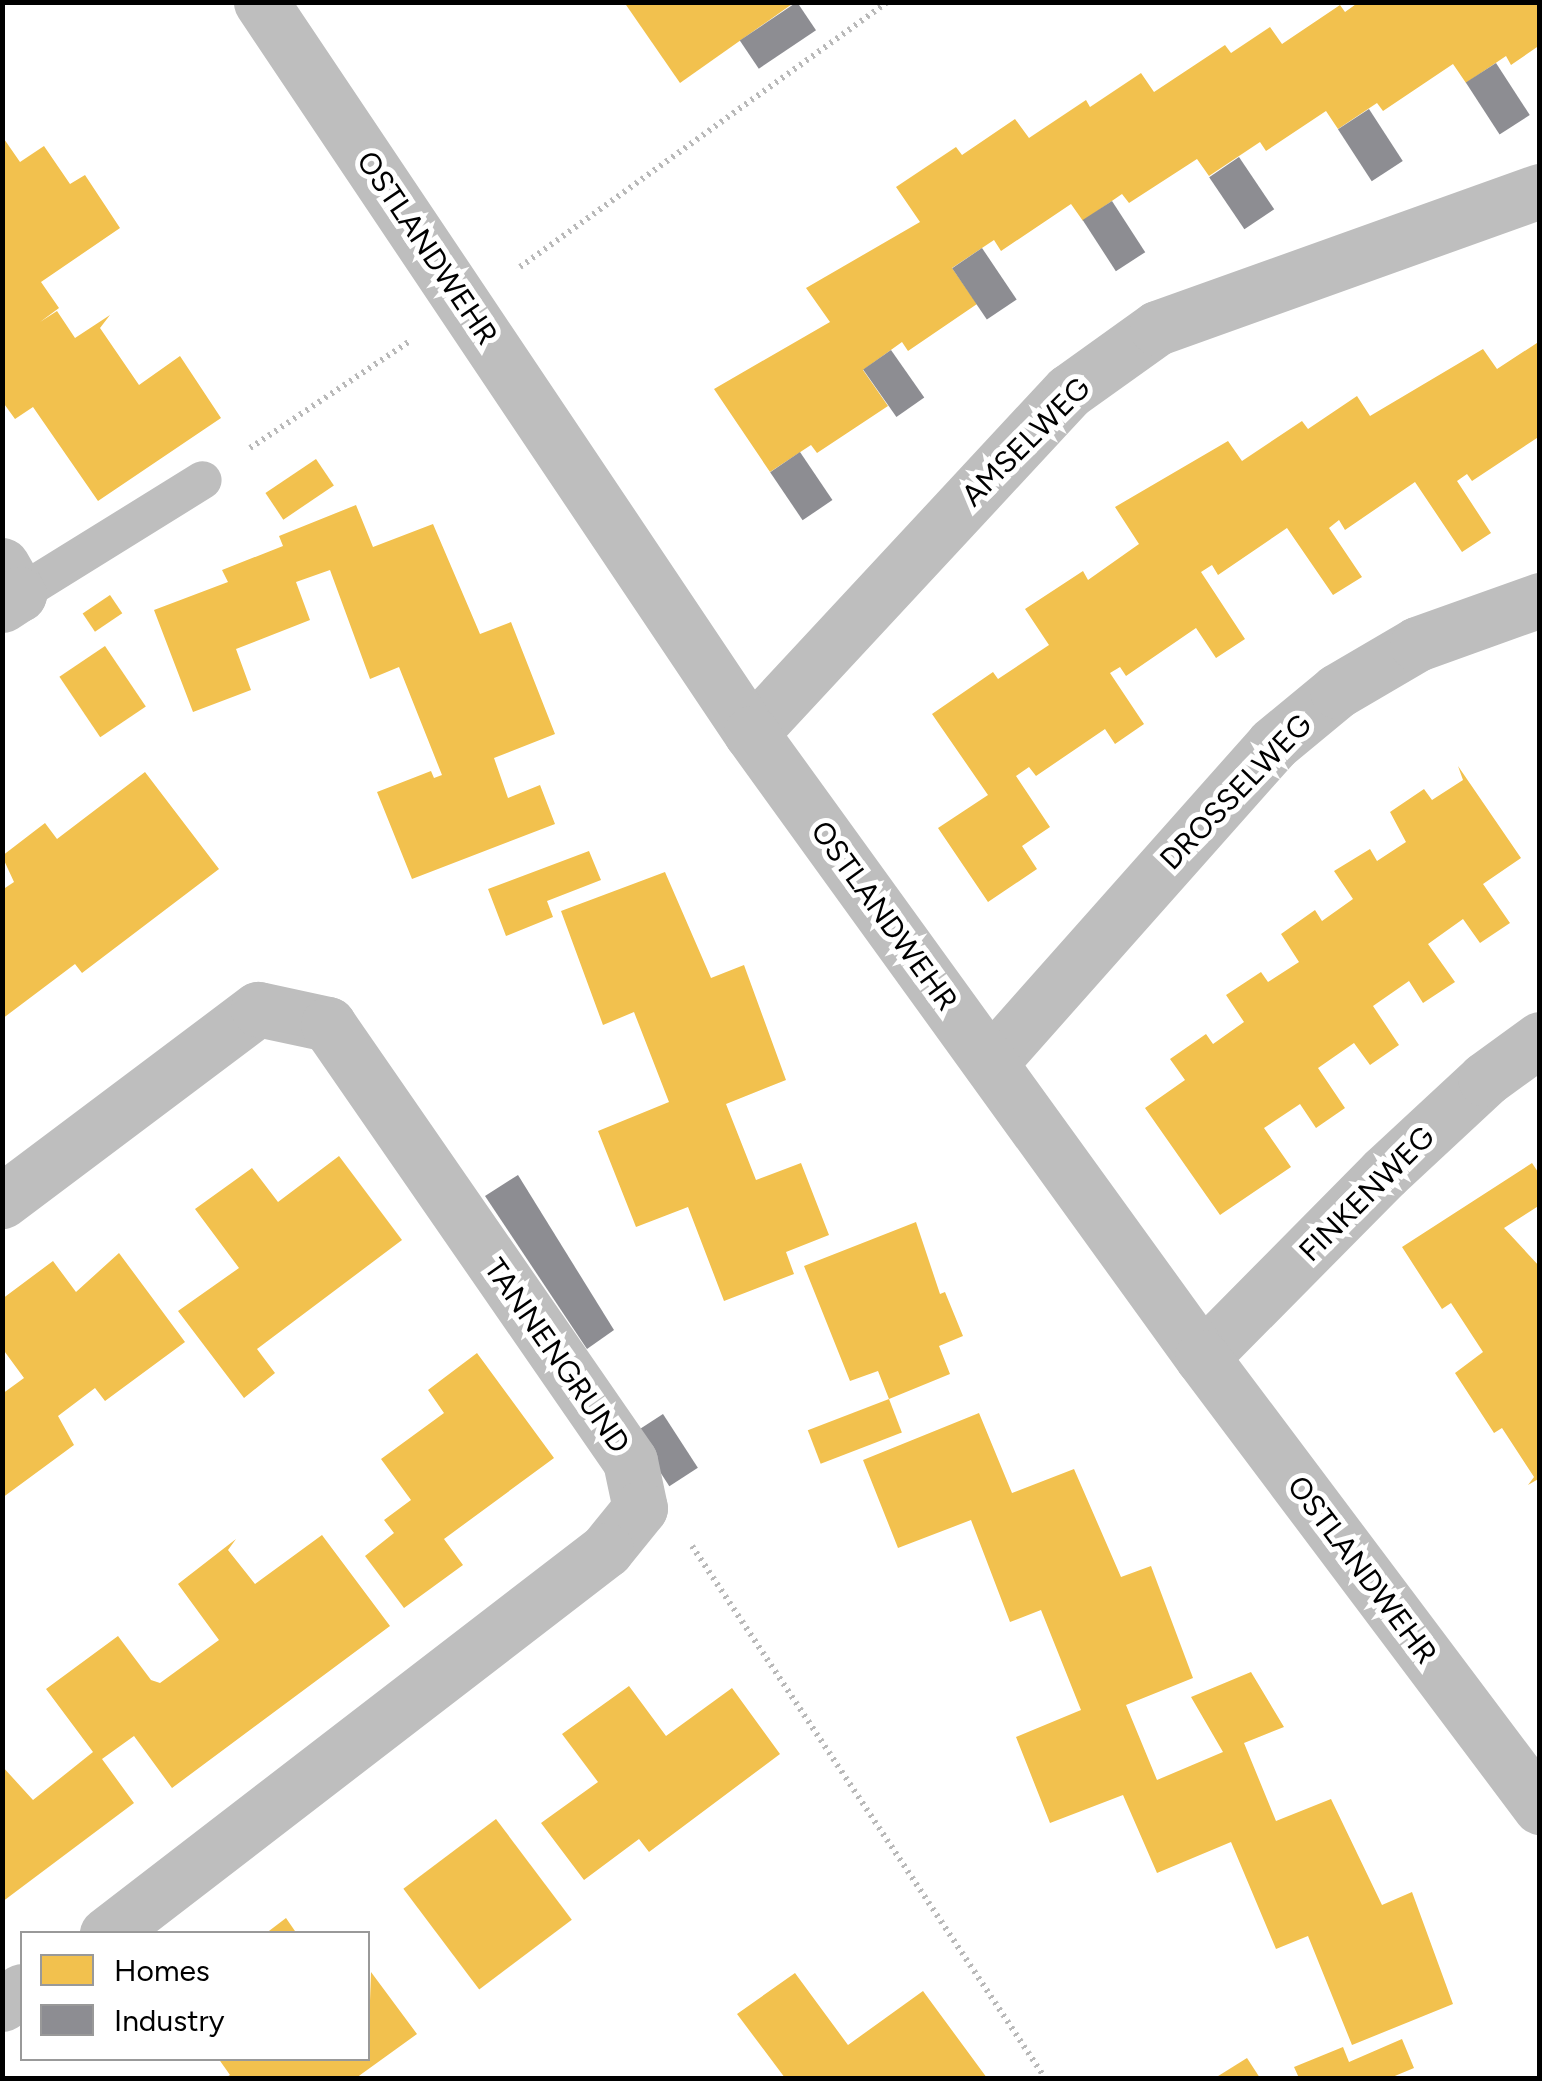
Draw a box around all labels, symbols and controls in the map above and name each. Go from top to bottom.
street label: OSTLANDWEHR [349,144,505,352]
street label: AMSELWEG [954,370,1098,514]
street label: DROSSELWEG [1153,707,1319,877]
street label: OSTLANDWEHR [803,814,965,1018]
street label: FINKENWEG [1292,1119,1442,1269]
street label: TANNENGRUND [477,1252,637,1460]
street label: OSTLANDWEHR [1280,1469,1444,1671]
legend [20,1931,370,2061]
text: Homes [114,1952,210,1989]
text: Industry [114,2002,224,2039]

